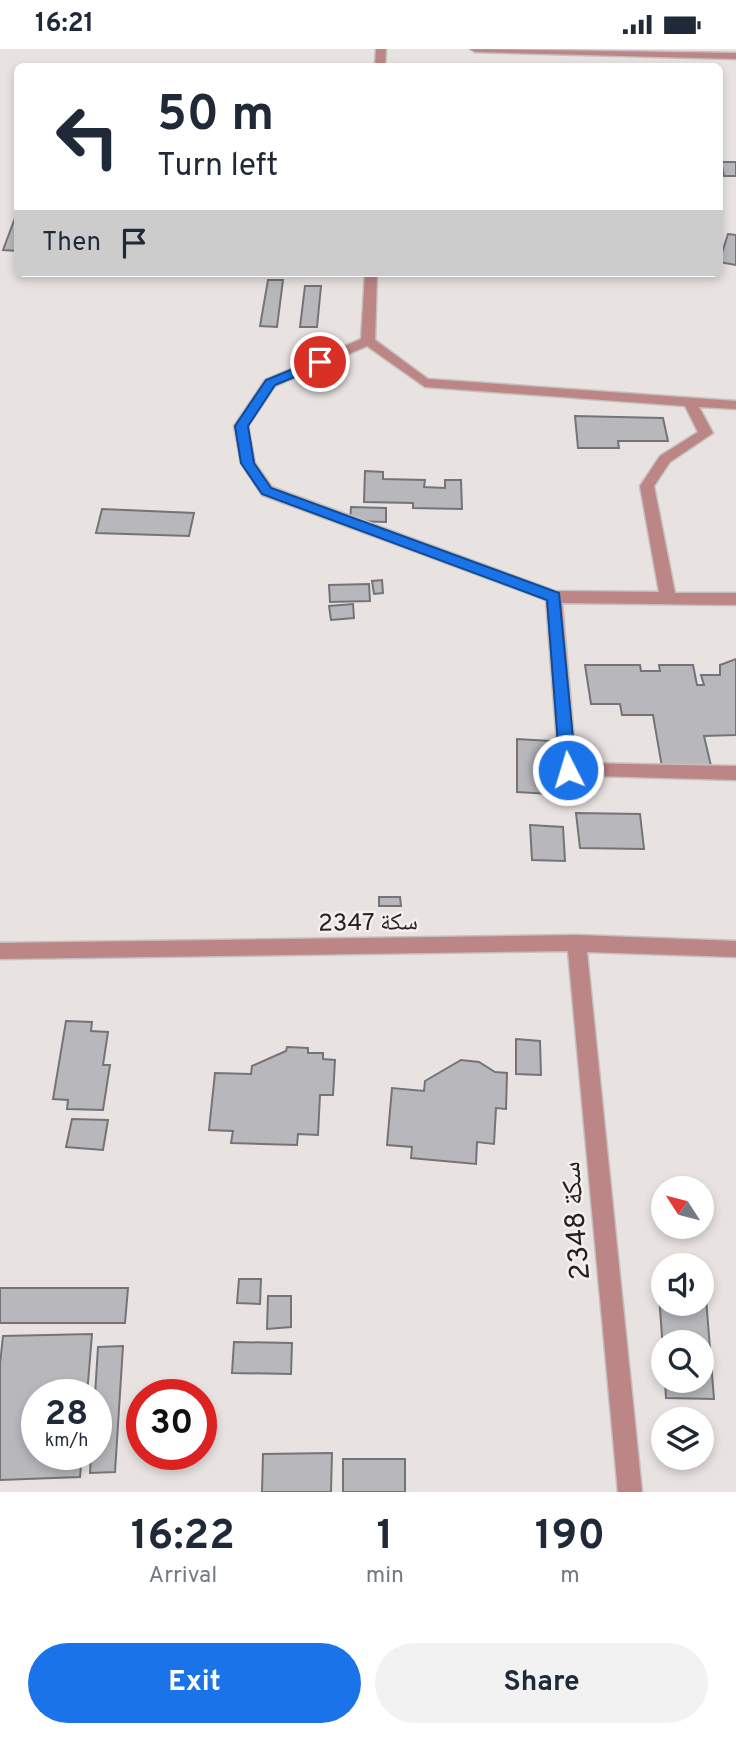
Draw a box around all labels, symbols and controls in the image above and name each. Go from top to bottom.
text: 16:21 [35,8,94,41]
text: 50 m [157,86,274,148]
icon: left [42,91,133,182]
text: Turn left [157,147,278,187]
icon: arrive [115,224,153,262]
text: Then [42,227,101,260]
pin [290,332,350,392]
icon: arrive [301,343,339,381]
position arrow [531,733,605,807]
street label: سكة 2347 [318,908,418,940]
street label: سكة 2348 [554,1160,600,1282]
north arrow [651,1176,714,1239]
map controls [651,1176,714,1470]
button: sound [651,1253,714,1316]
button: search [651,1330,714,1393]
speed limit sign: 30 [126,1379,217,1470]
text: 28 [45,1393,88,1437]
button: layers [651,1407,714,1470]
text: km/h [45,1430,88,1453]
text: 16:22 [131,1511,235,1564]
text: 1 [376,1511,393,1564]
text: 190 [535,1511,605,1564]
text: Arrival [149,1562,217,1591]
text: min [366,1562,404,1591]
text: m [560,1562,580,1591]
button: Exit [28,1643,361,1723]
button: Share [375,1643,708,1723]

